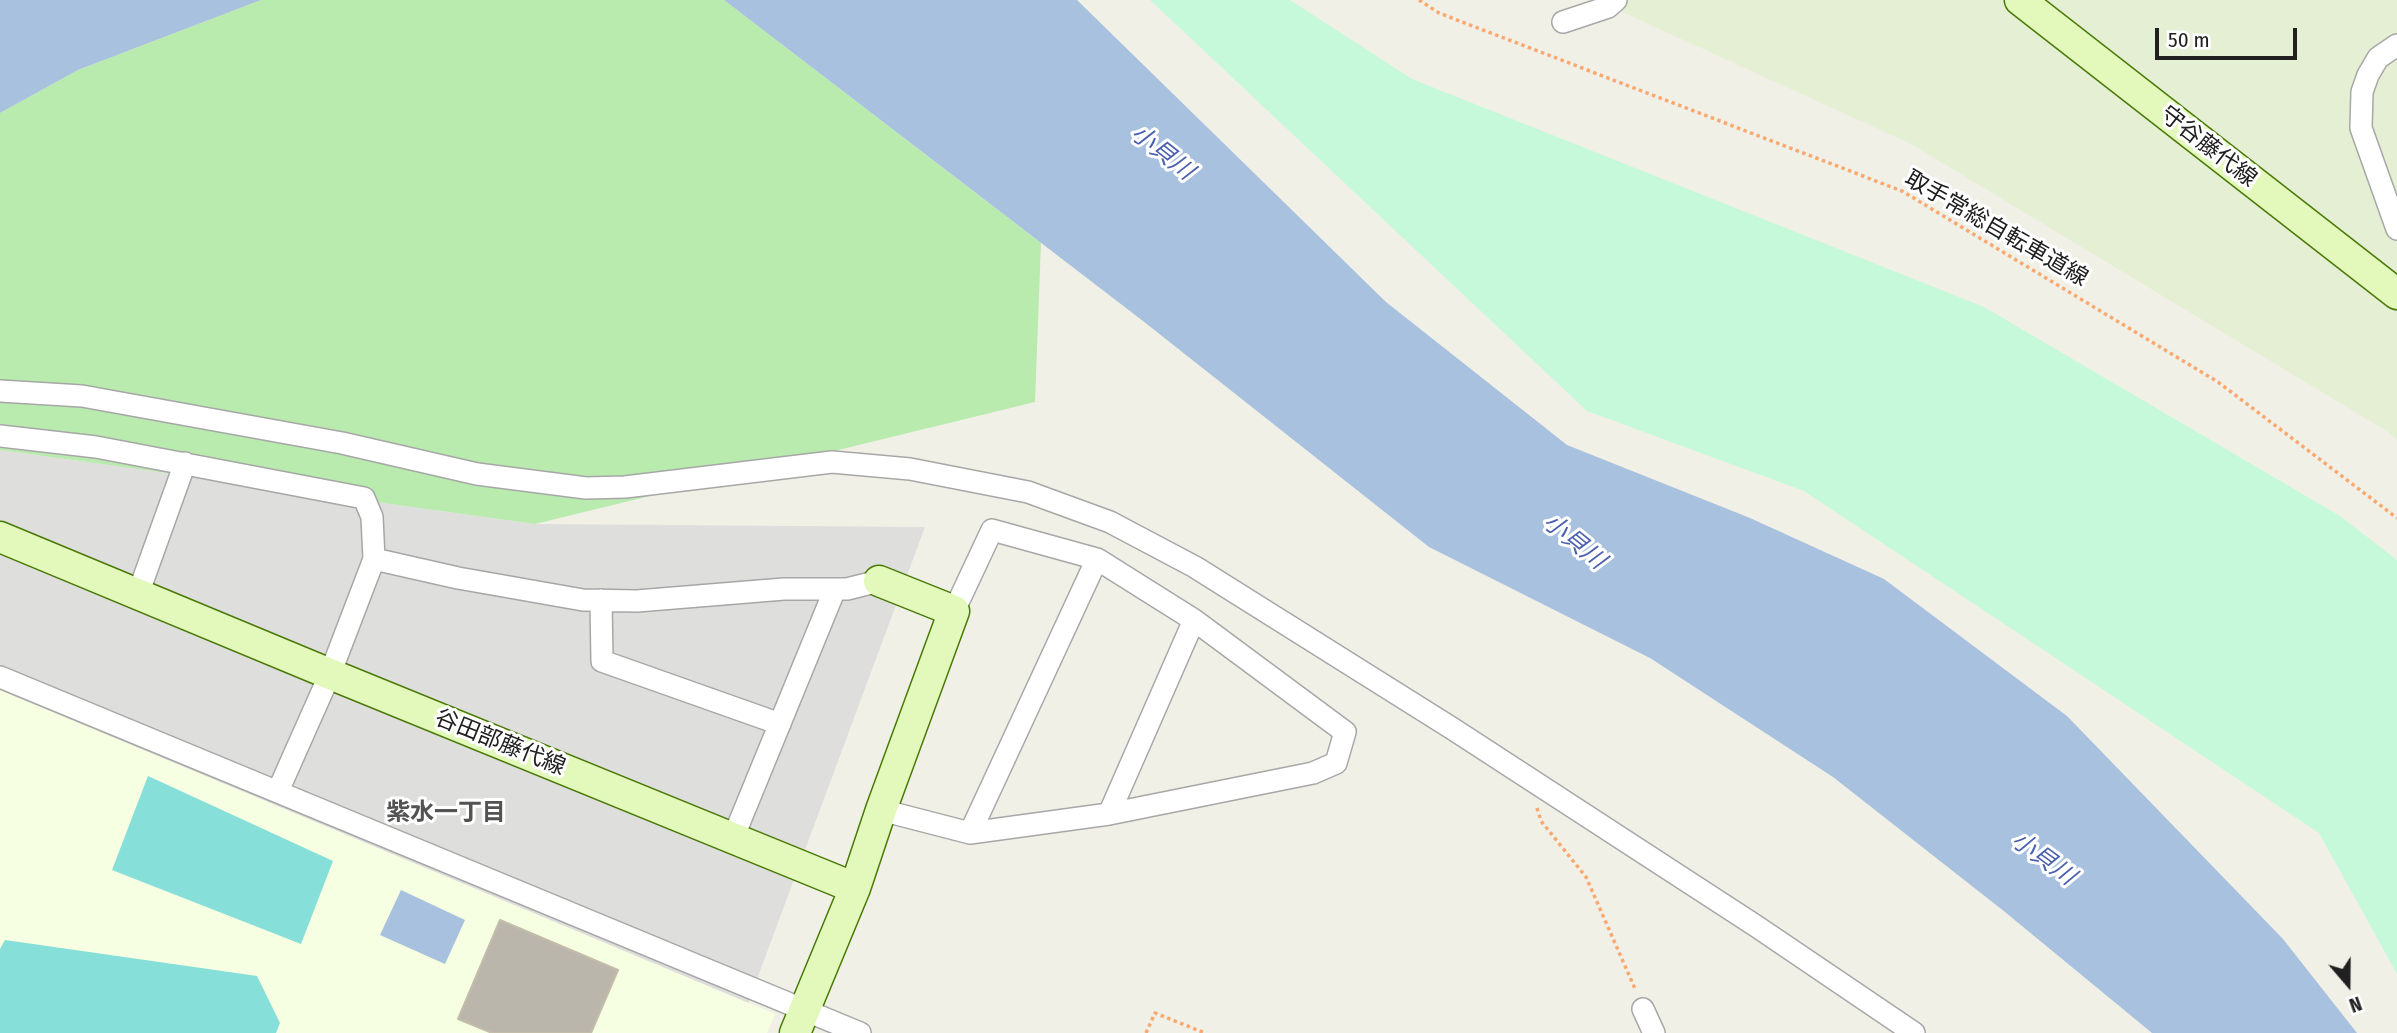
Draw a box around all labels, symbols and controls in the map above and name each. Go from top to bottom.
scale bar [2159,14,2301,58]
text: 50 m [2168,27,2210,53]
street label: 守谷藤代線 [2154,101,2262,193]
water label: 小貝川 [1125,119,1199,187]
street label: 取手常総自転車道線 [1899,165,2093,293]
water label: 小貝川 [1537,508,1611,576]
street label: 谷田部藤代線 [431,704,569,782]
district label: 紫水一丁目 [386,799,506,827]
water label: 小貝川 [2005,826,2081,892]
north arrow [2313,949,2383,1019]
text: N [2346,991,2365,1017]

